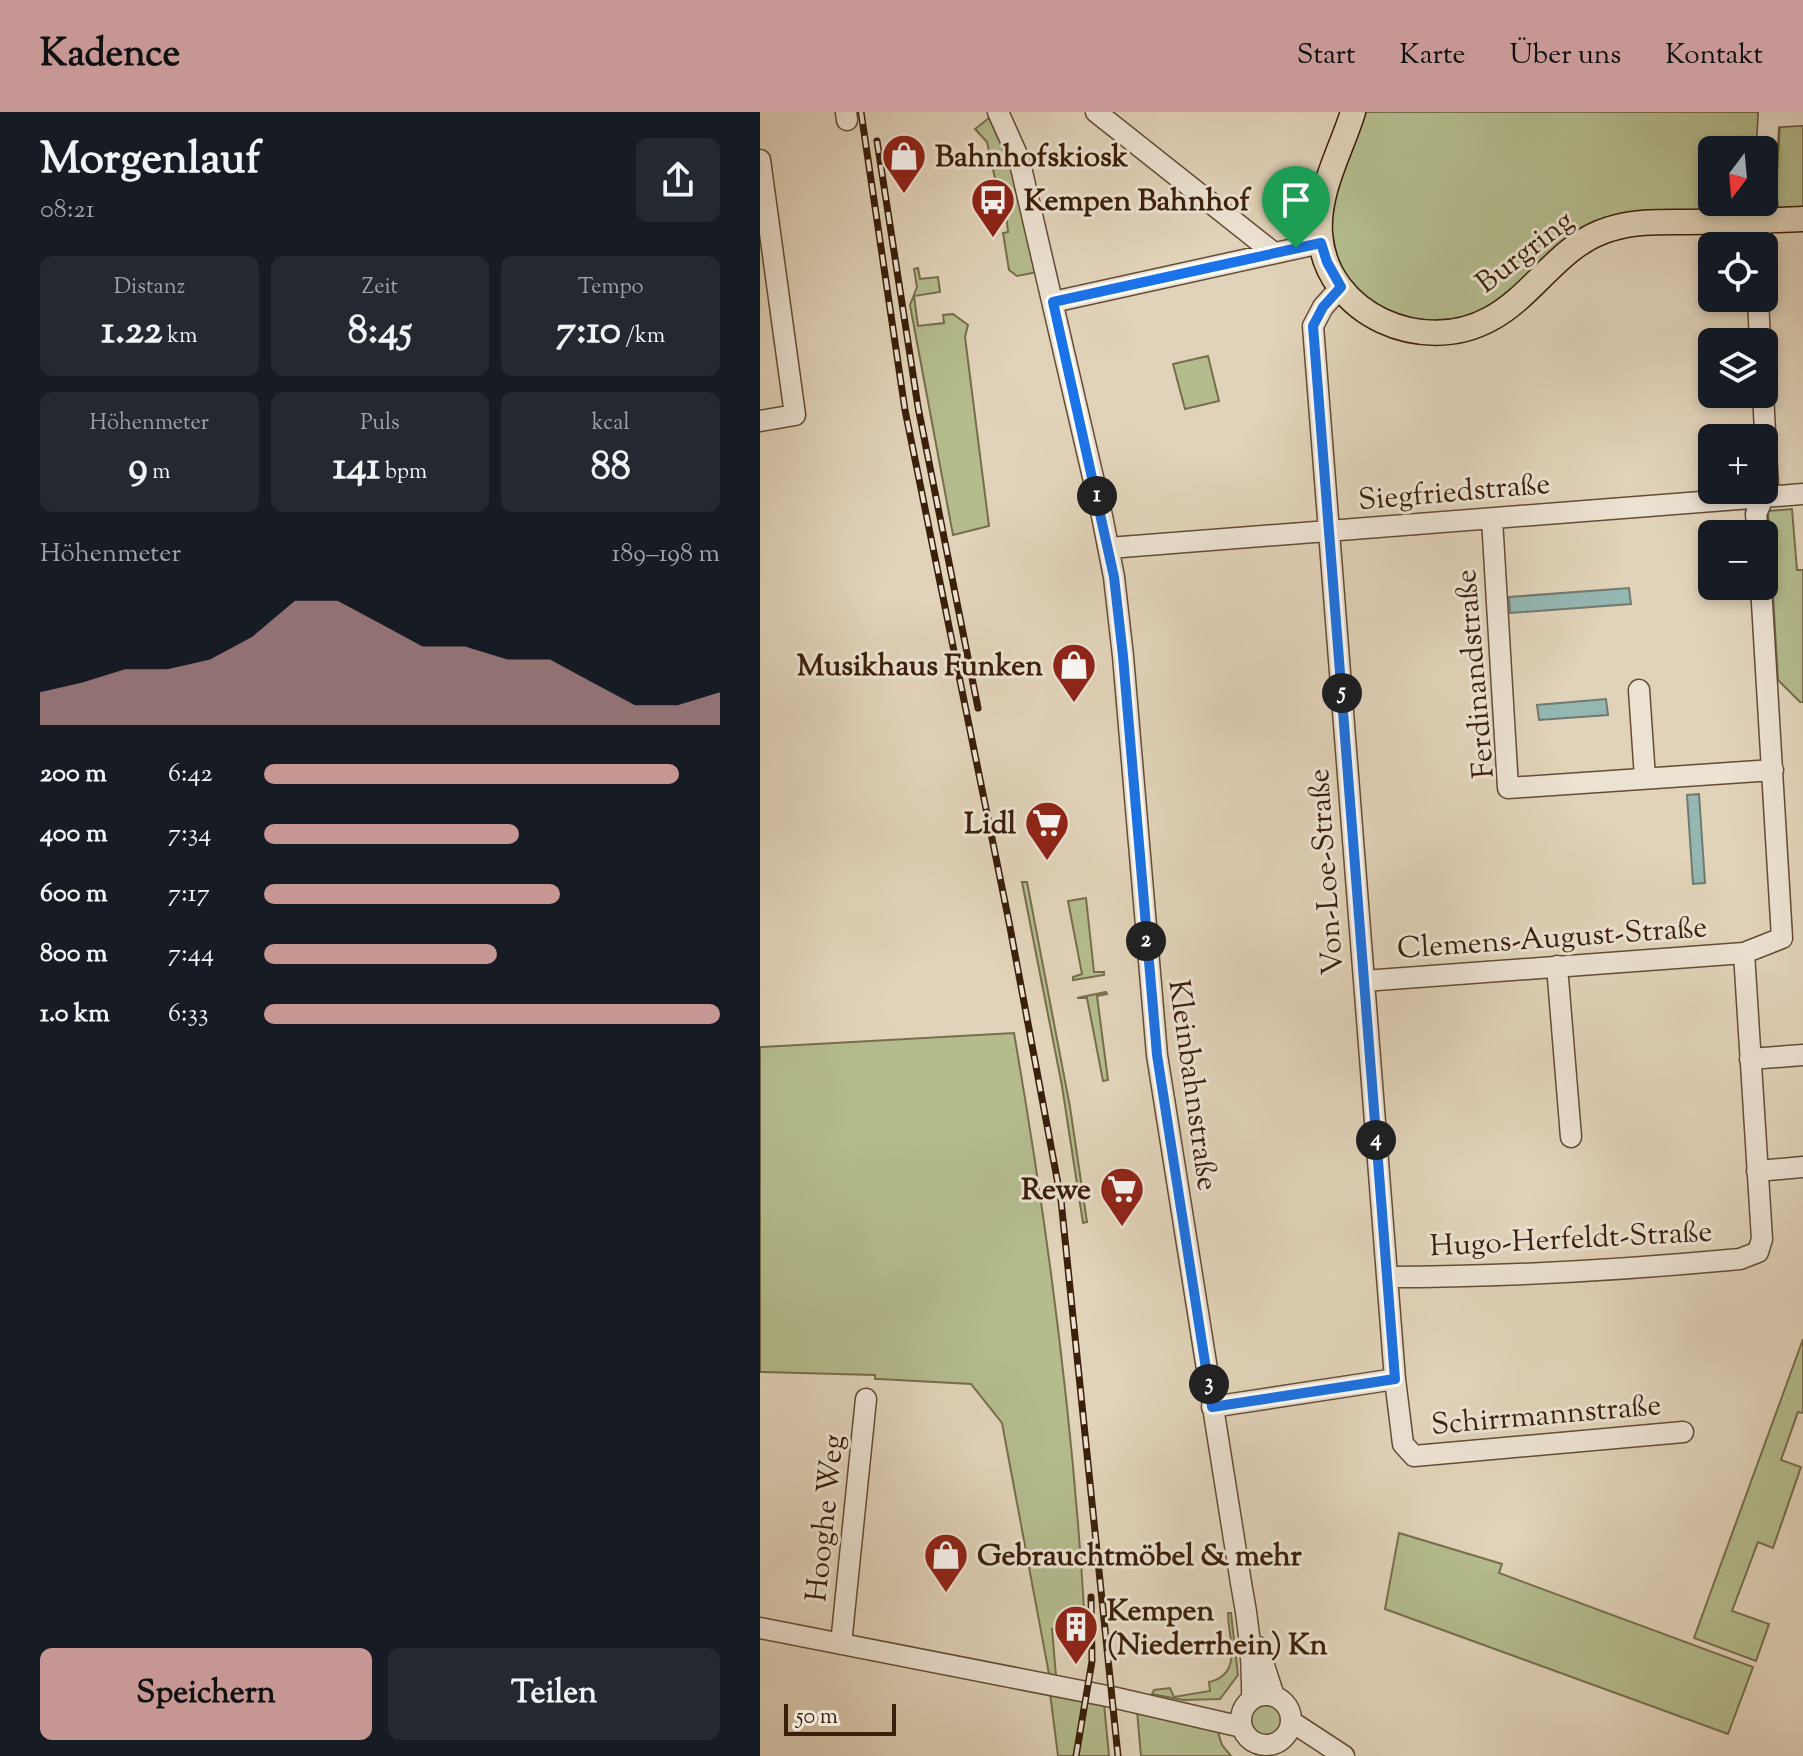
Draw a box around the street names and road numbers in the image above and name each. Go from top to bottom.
street label: Burgring [1467,201,1584,305]
street label: Siegfriedstraße [1356,464,1552,523]
street label: Ferdinandstraße [1446,567,1507,780]
street label: Von-Loe-Straße [1299,767,1356,977]
street label: Clemens-August-Straße [1396,907,1709,972]
street label: Kleinbahnstraße [1155,977,1228,1193]
street label: Hugo-Herfeldt-Straße [1429,1212,1713,1269]
street label: Schirrmannstraße [1429,1385,1663,1448]
street label: Hooghe Weg [796,1433,857,1604]

